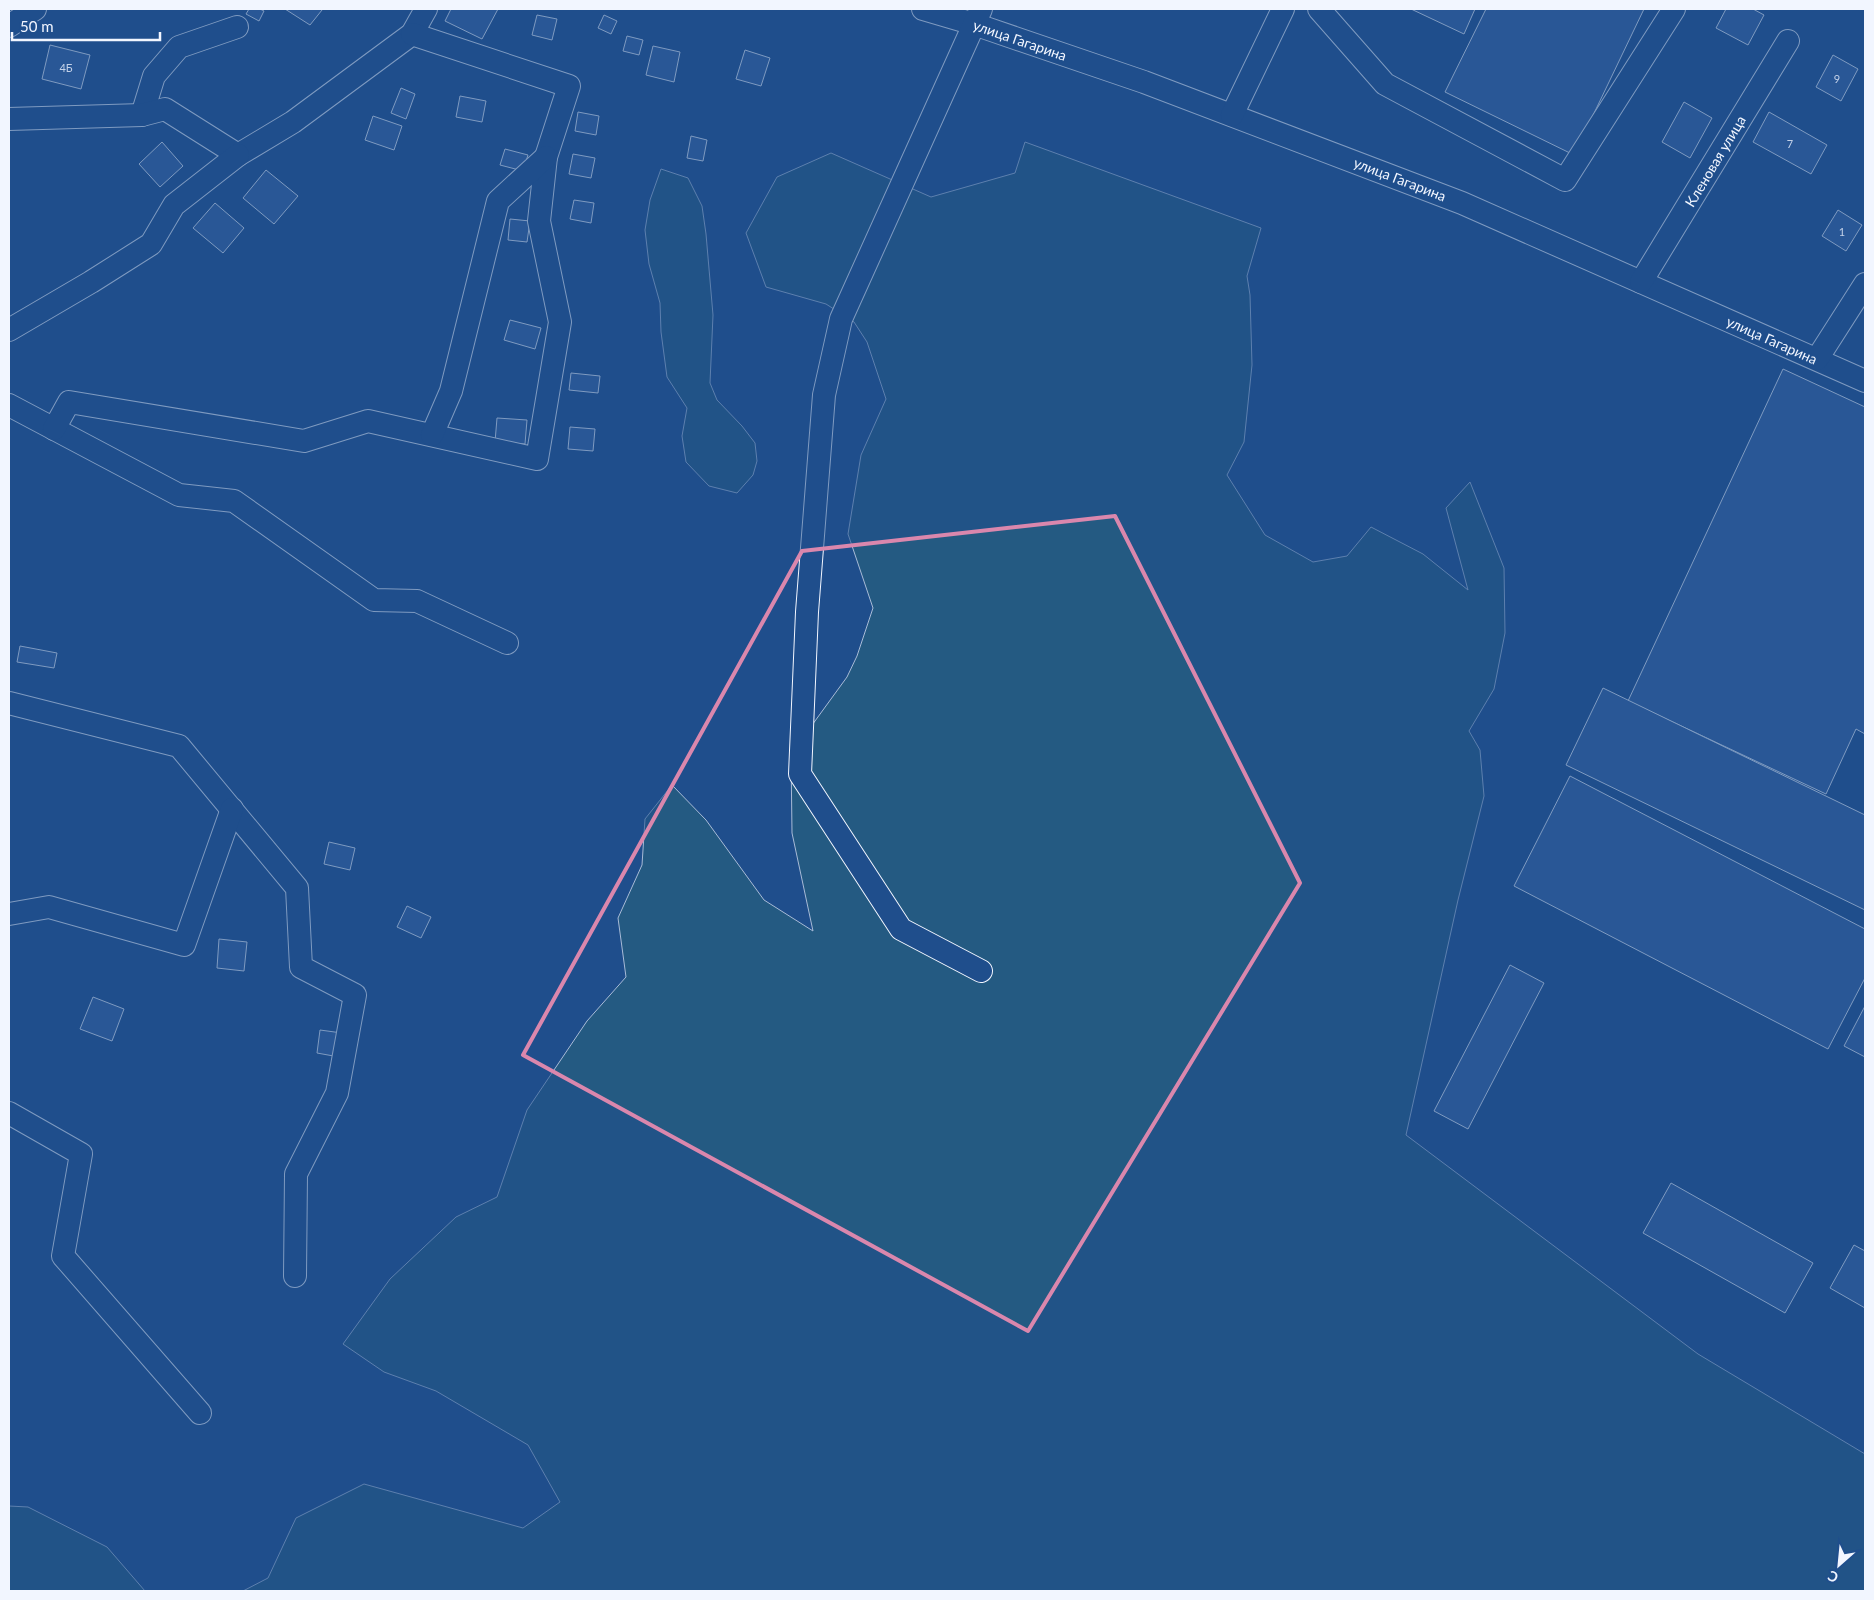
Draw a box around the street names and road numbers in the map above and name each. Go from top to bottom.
street label: улица Гагарина [971,16,1069,64]
street label: Кленовая улица [1681,112,1749,210]
street label: улица Гагарина [1351,154,1449,204]
street label: улица Гагарина [1724,312,1820,368]

